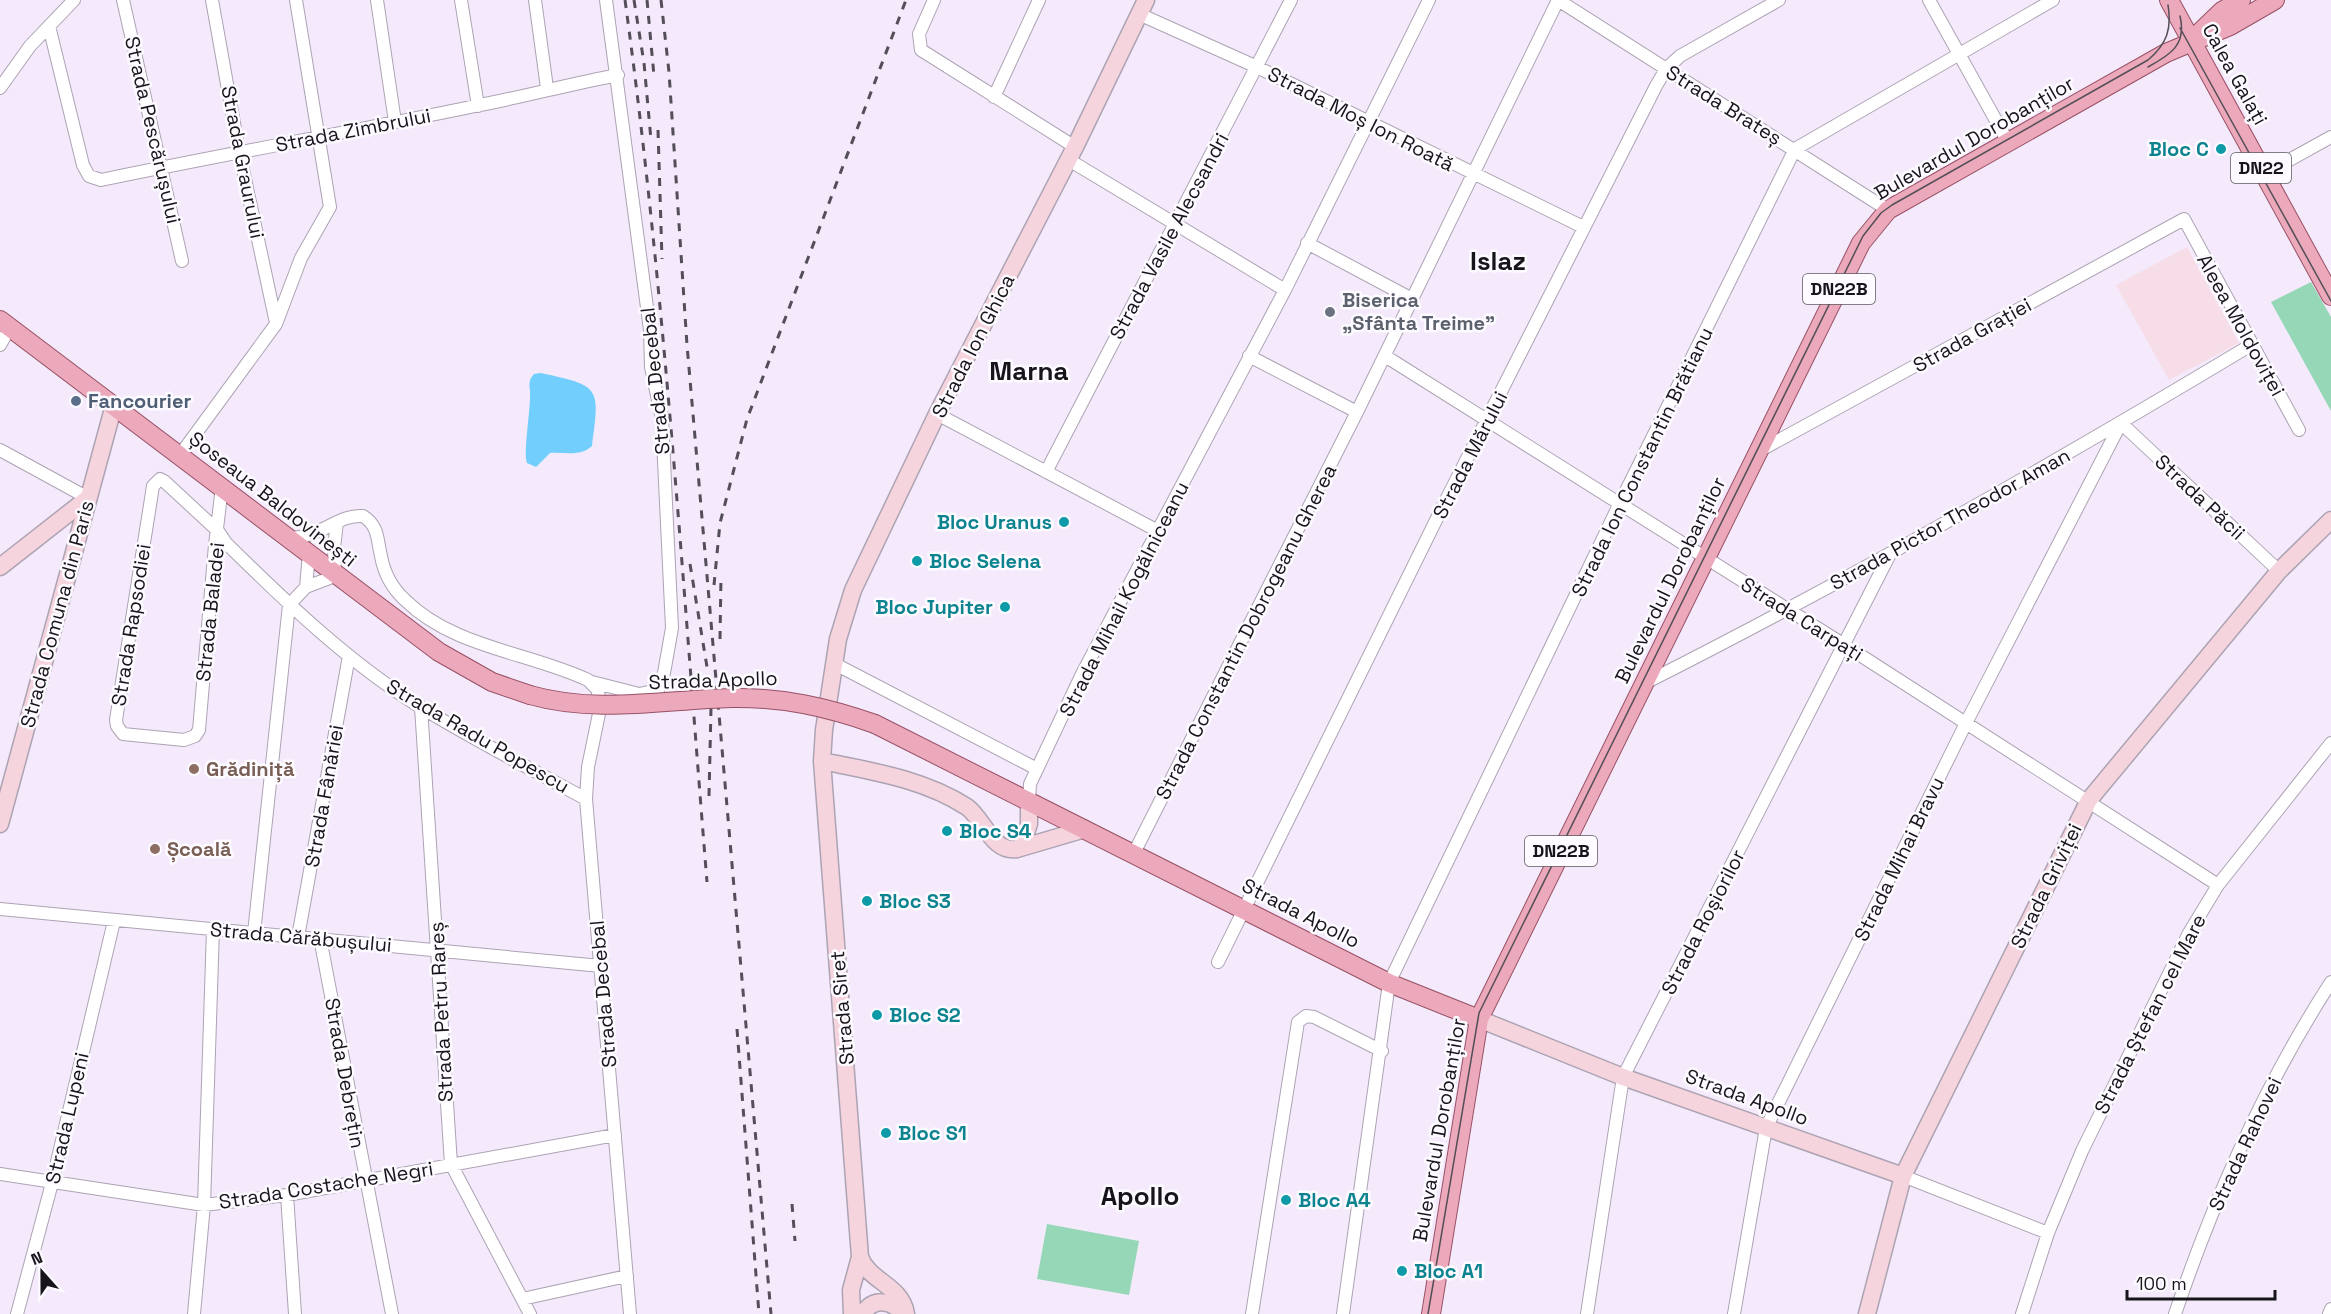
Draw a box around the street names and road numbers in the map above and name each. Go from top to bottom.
street label: Calea Galați [2196,19,2274,129]
street label: Strada Pescărușului [119,34,187,226]
street label: Strada Brateș [1661,59,1787,151]
street label: Strada Moș Ion Roată [1263,61,1459,177]
street label: Bulevardul Dorobanților [1869,70,2079,206]
street label: Strada Graurului [215,83,271,241]
street label: Strada Zimbrului [273,102,433,158]
street label: Strada Vasile Alecsandri [1104,128,1234,344]
road number: DN22 [2231,153,2291,183]
street label: Aleea Moldoviței [2191,249,2291,401]
street label: Strada Ion Ghica [926,270,1020,422]
road number: DN22B [1803,274,1875,304]
street label: Strada Grației [1908,292,2036,378]
street label: Strada Decebal [634,306,676,456]
street label: Strada Ion Constantin Brătianu [1565,323,1719,601]
street label: Strada Mărului [1427,387,1513,523]
street label: Șoseaua Baldovinești [184,425,362,573]
street label: Strada Pictor Theodor Aman [1825,442,2075,596]
street label: Strada Păcii [2149,449,2251,545]
street label: Strada Constantin Dobrogeanu Gherea [1150,460,1342,804]
street label: Bulevardul Dorobanților [1609,472,1731,688]
street label: Strada Mihail Kogălniceanu [1053,477,1195,721]
street label: Strada Comuna din Paris [14,498,100,730]
street label: Strada Baladei [190,541,230,683]
street label: Strada Rapsodiei [105,542,157,708]
street label: Strada Carpați [1736,571,1868,667]
street label: Strada Apollo [648,665,778,695]
street label: Strada Radu Popescu [382,673,574,799]
street label: Strada Fânăriei [299,723,349,869]
street label: Strada Mihai Bravu [1848,772,1950,946]
street label: Strada Griviței [2004,819,2088,953]
road number: DN22B [1525,836,1597,866]
street label: Strada Roșiorilor [1655,845,1751,999]
street label: Strada Apollo [1238,872,1364,954]
street label: Strada Ștefan cel Mare [2088,910,2212,1118]
street label: Strada Cărăbușului [209,916,393,958]
street label: Strada Decebal [584,919,622,1069]
street label: Strada Petru Rareș [423,921,459,1103]
street label: Strada Siret [824,950,860,1066]
street label: Strada Debrețin [319,996,371,1150]
street label: Bulevardul Dorobanților [1407,1016,1471,1244]
street label: Strada Lupeni [39,1050,95,1186]
street label: Strada Apollo [1682,1063,1812,1131]
street label: Strada Rahovei [2203,1073,2287,1215]
street label: Strada Costache Negri [217,1155,435,1215]

